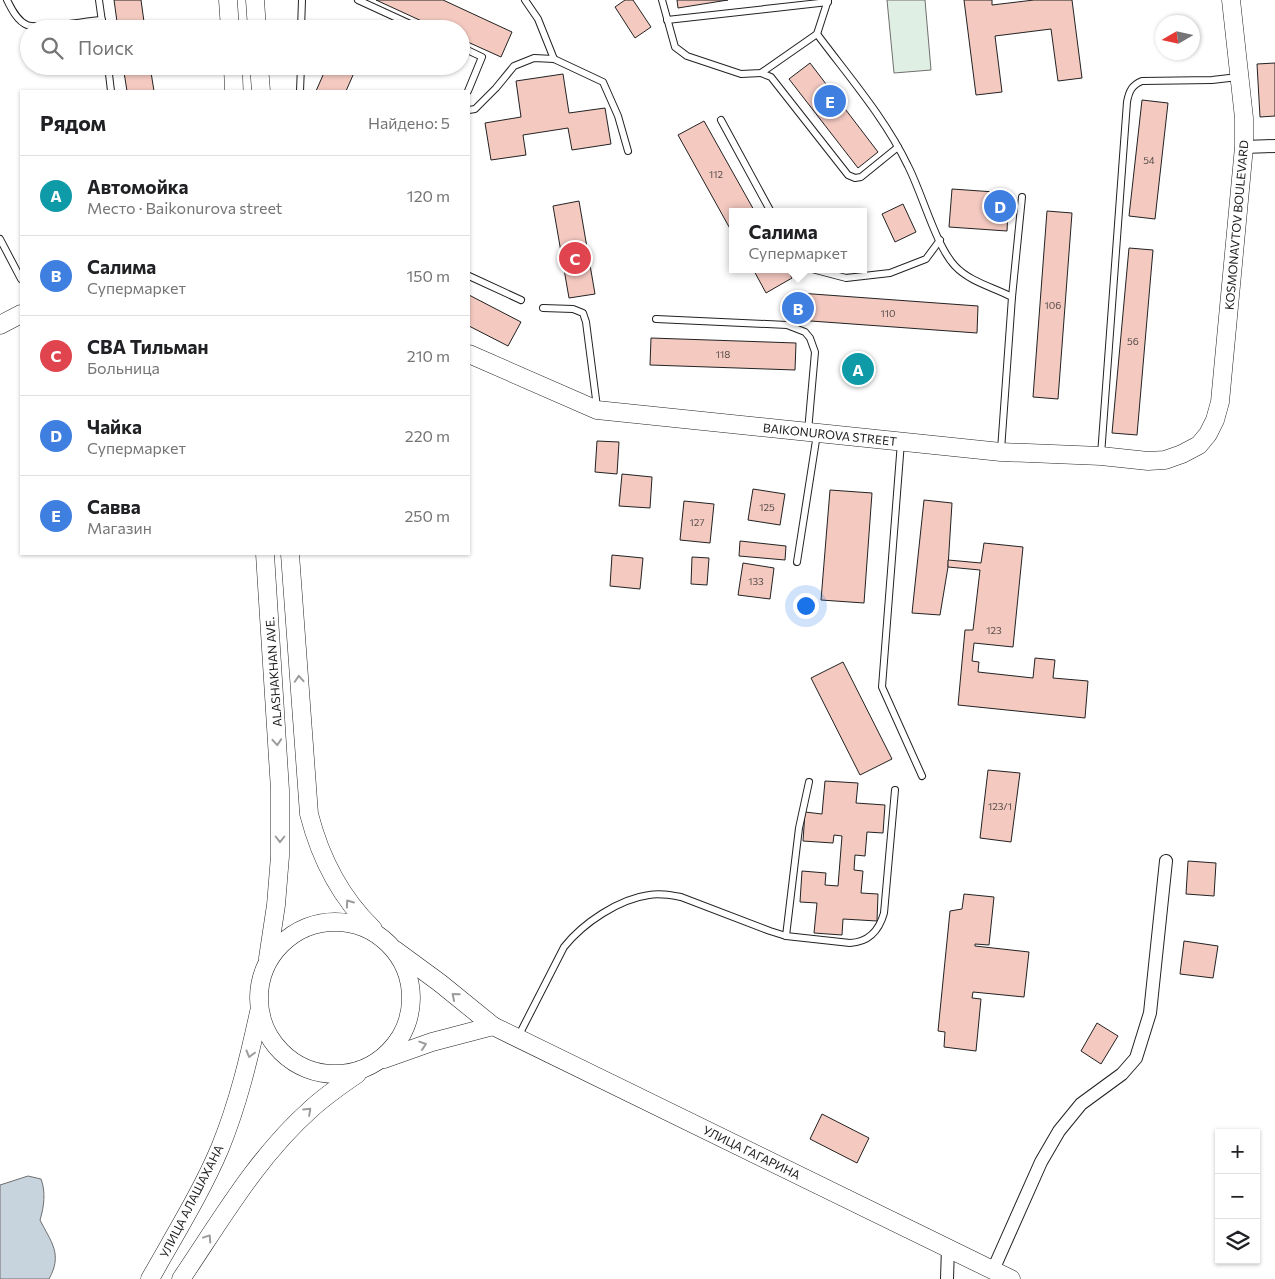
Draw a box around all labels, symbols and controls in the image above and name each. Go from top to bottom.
north arrow [1155,15,1200,60]
search box [20,20,470,75]
icon: search [38,34,66,62]
text: Поиск [78,36,134,59]
pin: E [814,82,846,120]
text: Рядом [40,110,106,135]
text: Найдено: 5 [368,113,450,132]
street label: KOSMONAVTOV BOULEVARD [1222,139,1250,311]
house number: 54 [1143,154,1155,166]
house number: 112 [709,168,723,180]
text: Автомойка [87,175,189,198]
text: A [50,186,62,205]
text: 120 m [407,186,450,205]
pin: D [984,187,1016,225]
text: Место · Baikonurova street [87,198,282,217]
popup [729,208,867,273]
text: Салима [748,220,818,243]
pin: C [559,239,591,277]
text: Супермаркет [748,243,848,262]
text: Салима [87,255,156,278]
text: B [51,266,61,285]
text: 150 m [407,266,450,285]
text: Супермаркет [87,278,186,297]
pin: B [782,289,814,327]
house number: 106 [1045,299,1061,311]
house number: 110 [880,307,896,319]
text: СВА Тильман [87,335,208,358]
house number: 56 [1127,335,1139,347]
text: C [51,346,61,365]
text: 210 m [407,346,450,365]
house number: 118 [716,348,730,360]
pin: A [842,350,874,388]
text: Больница [87,358,160,377]
text: Чайка [87,415,142,438]
street label: BAIKONUROVA STREET [762,420,898,448]
text: D [50,426,62,445]
text: 220 m [405,426,450,445]
text: Супермаркет [87,438,186,457]
text: Савва [87,495,141,518]
house number: 125 [759,501,775,513]
text: E [51,506,61,525]
text: 250 m [404,506,450,525]
house number: 127 [689,516,705,528]
text: Магазин [87,518,152,537]
house number: 133 [748,575,764,587]
your location [793,593,819,619]
street label: ALASHAKHAN AVE. [262,616,284,727]
house number: 123 [986,624,1002,636]
one-way arrow [293,675,304,683]
one-way arrow [272,738,283,746]
house number: 123/1 [988,800,1012,812]
one-way arrow [275,835,285,843]
one-way arrow [346,899,355,909]
one-way arrow [452,992,461,1001]
one-way arrow [419,1041,427,1051]
one-way arrow [245,1050,255,1058]
one-way arrow [303,1108,312,1117]
street label: УЛИЦА ГАГАРИНА [701,1122,803,1182]
map controls [1215,1129,1260,1264]
button: + [1215,1129,1260,1174]
street label: УЛИЦА АЛАШАХАНА [156,1142,226,1260]
button: − [1215,1174,1260,1219]
button: layers [1215,1219,1260,1264]
one-way arrow [202,1235,211,1244]

